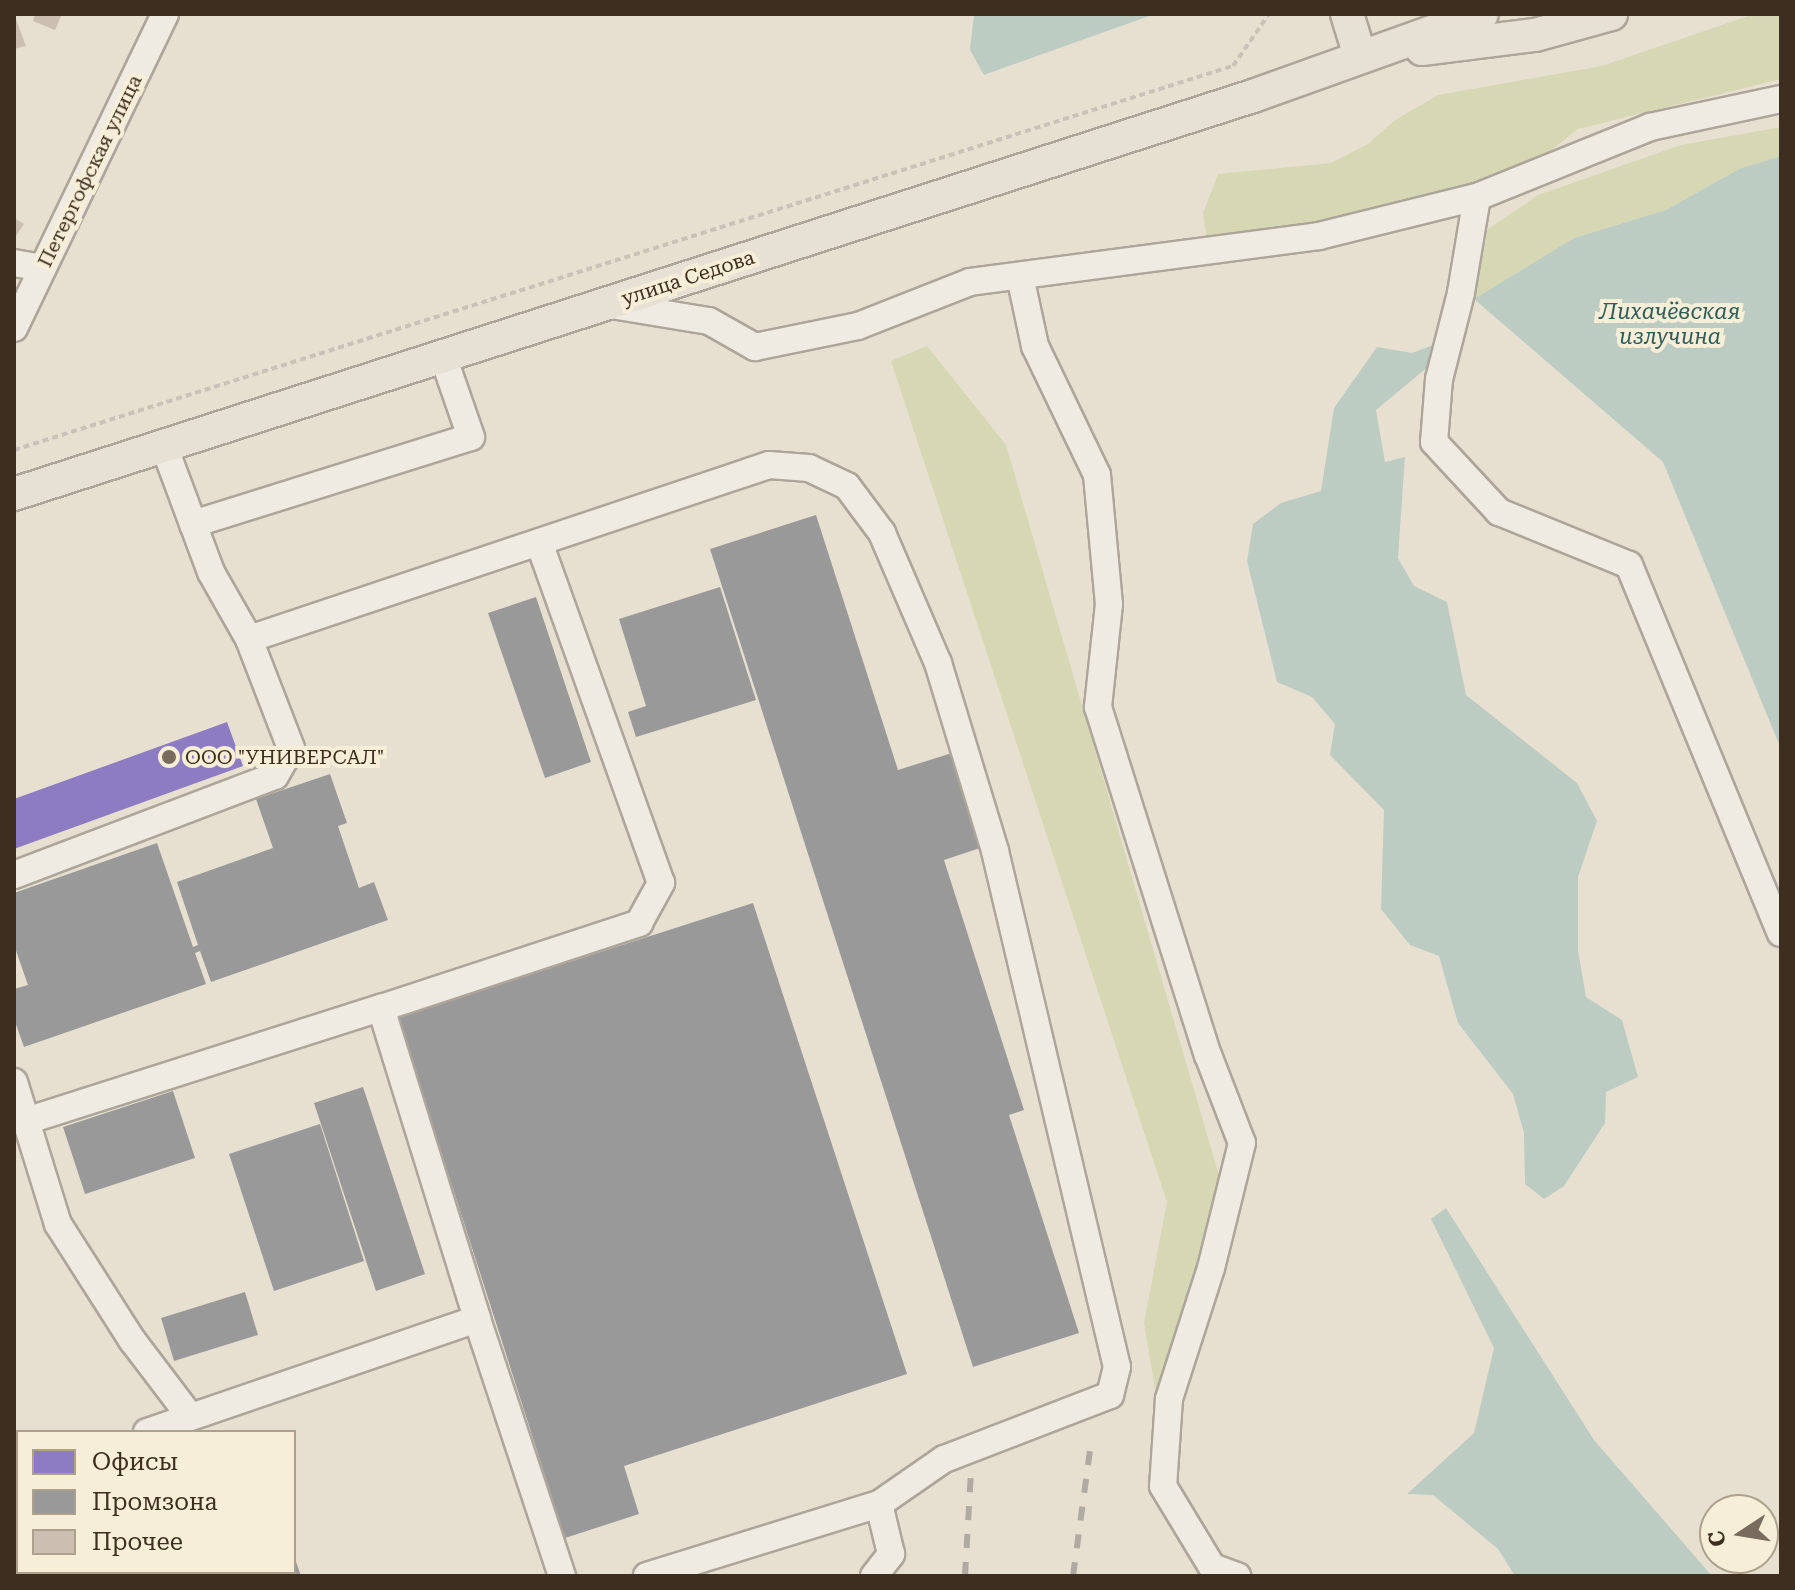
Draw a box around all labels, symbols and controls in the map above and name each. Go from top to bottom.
street label: Петергофская улица [33,71,147,271]
street label: улица Седова [618,245,758,311]
water label: Лихачёвская излучина [1600,298,1740,350]
place label: ООО "УНИВЕРСАЛ" [185,745,384,769]
marker: ООО "УНИВЕРСАЛ" [160,748,178,766]
legend [16,1430,296,1574]
text: Офисы [92,1448,178,1476]
text: Промзона [92,1488,218,1516]
north arrow [1699,1494,1779,1574]
text: Прочее [92,1528,183,1556]
text: С [1703,1529,1731,1549]

